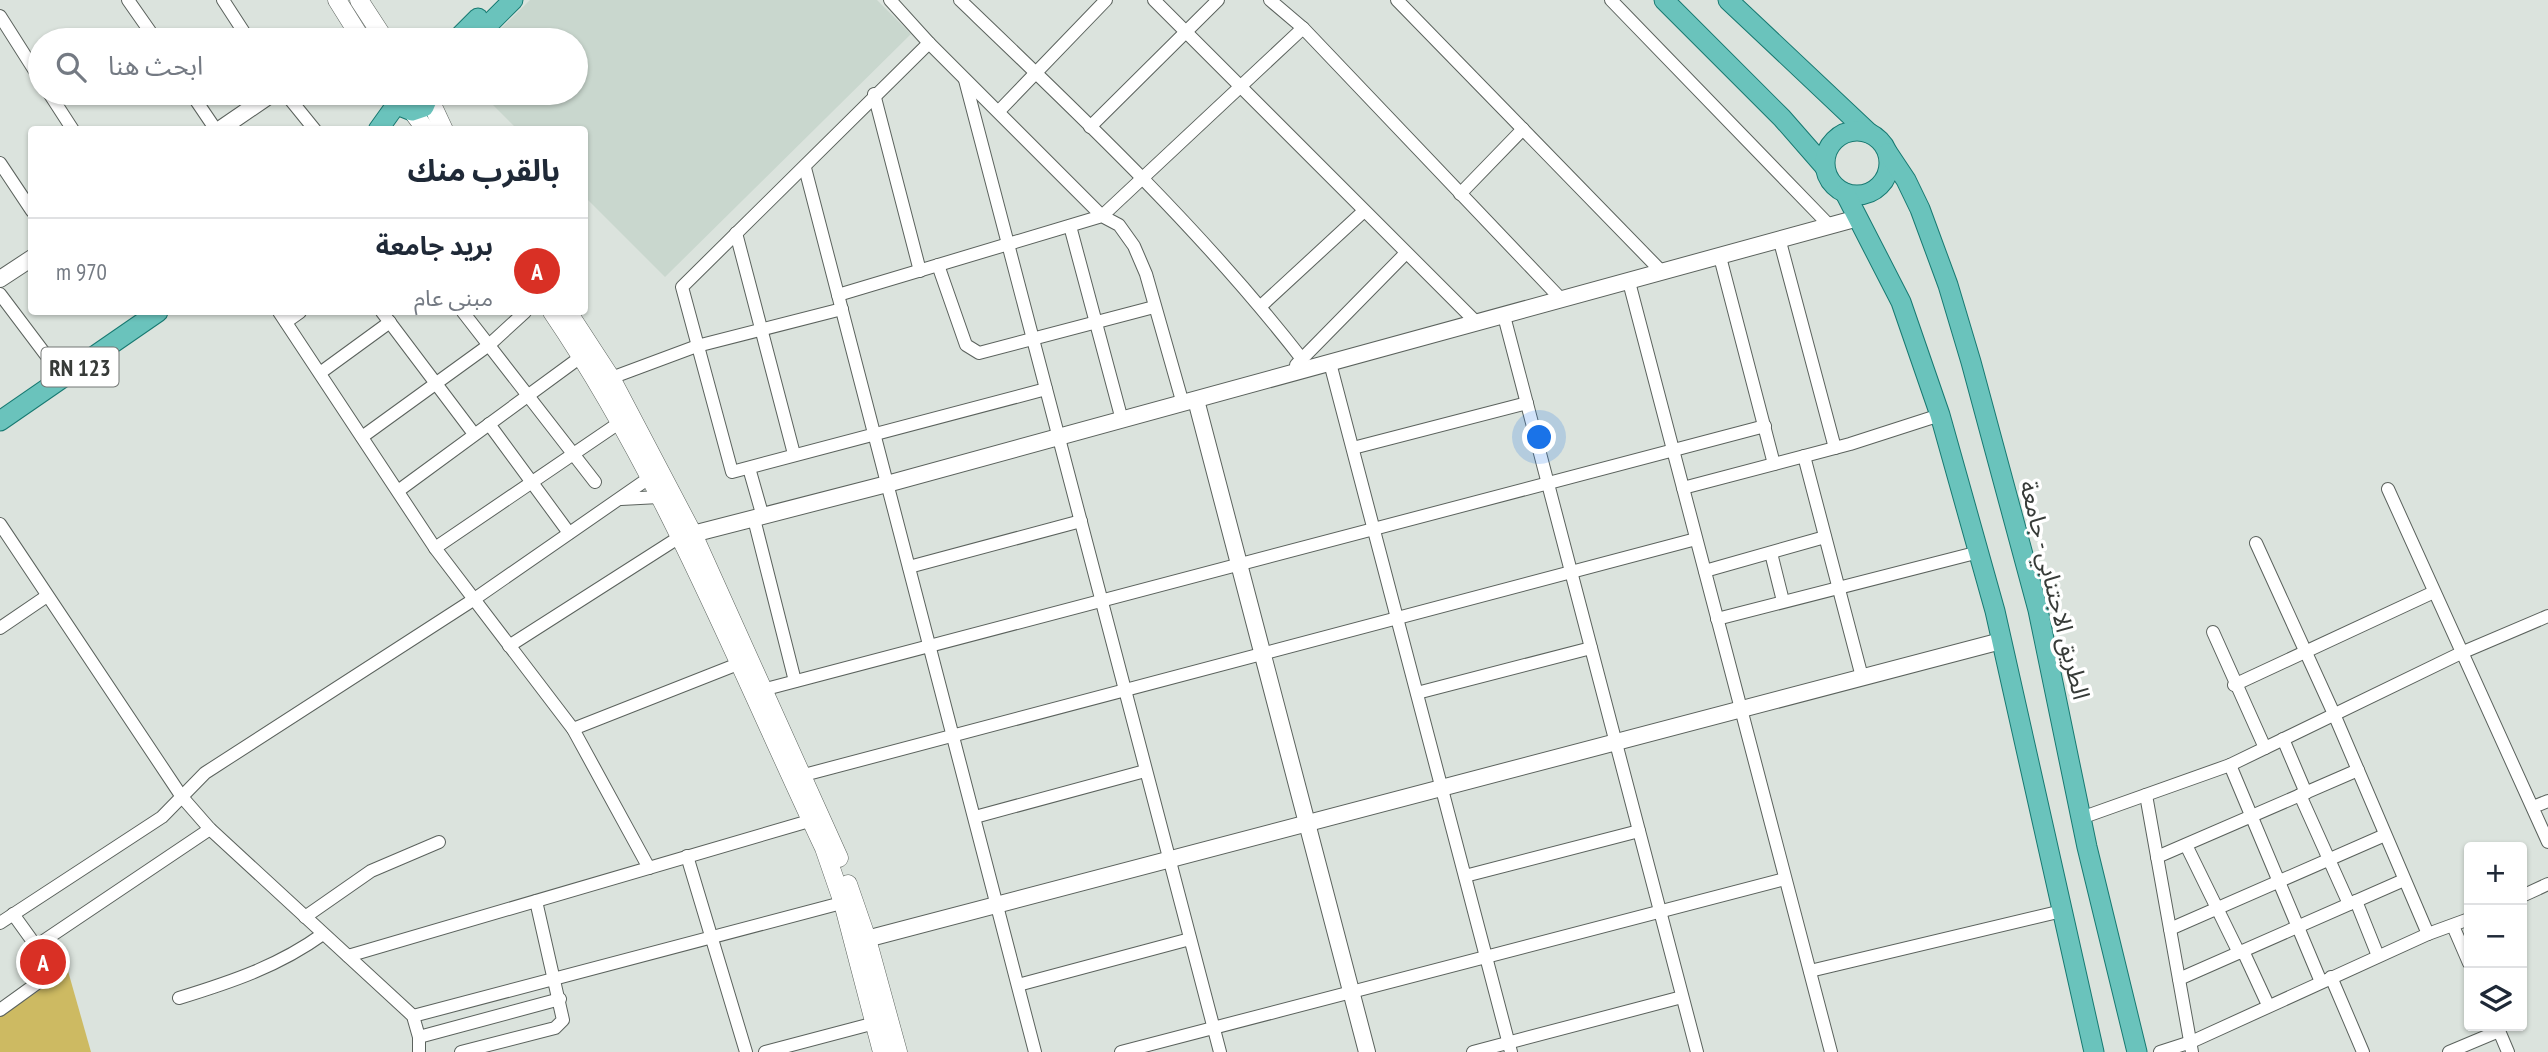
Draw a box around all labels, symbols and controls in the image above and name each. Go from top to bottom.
search box [28,28,588,105]
icon: search [52,48,90,86]
text: ابحث هنا [108,49,203,82]
text: بالقرب منك [408,150,560,189]
text: بريد جامعة [376,229,493,262]
text: 970 m [56,257,107,286]
text: A [531,257,543,286]
text: مبنى عام [414,283,493,312]
road number: RN 123 [42,348,119,386]
your location [1522,420,1556,454]
street label: الطريق الاجتنابي - جامعة [2009,477,2097,704]
map controls [2464,842,2527,1031]
button: + [2464,842,2527,905]
button: − [2464,905,2527,968]
pin: A [20,936,66,988]
button: layers [2464,968,2527,1031]

